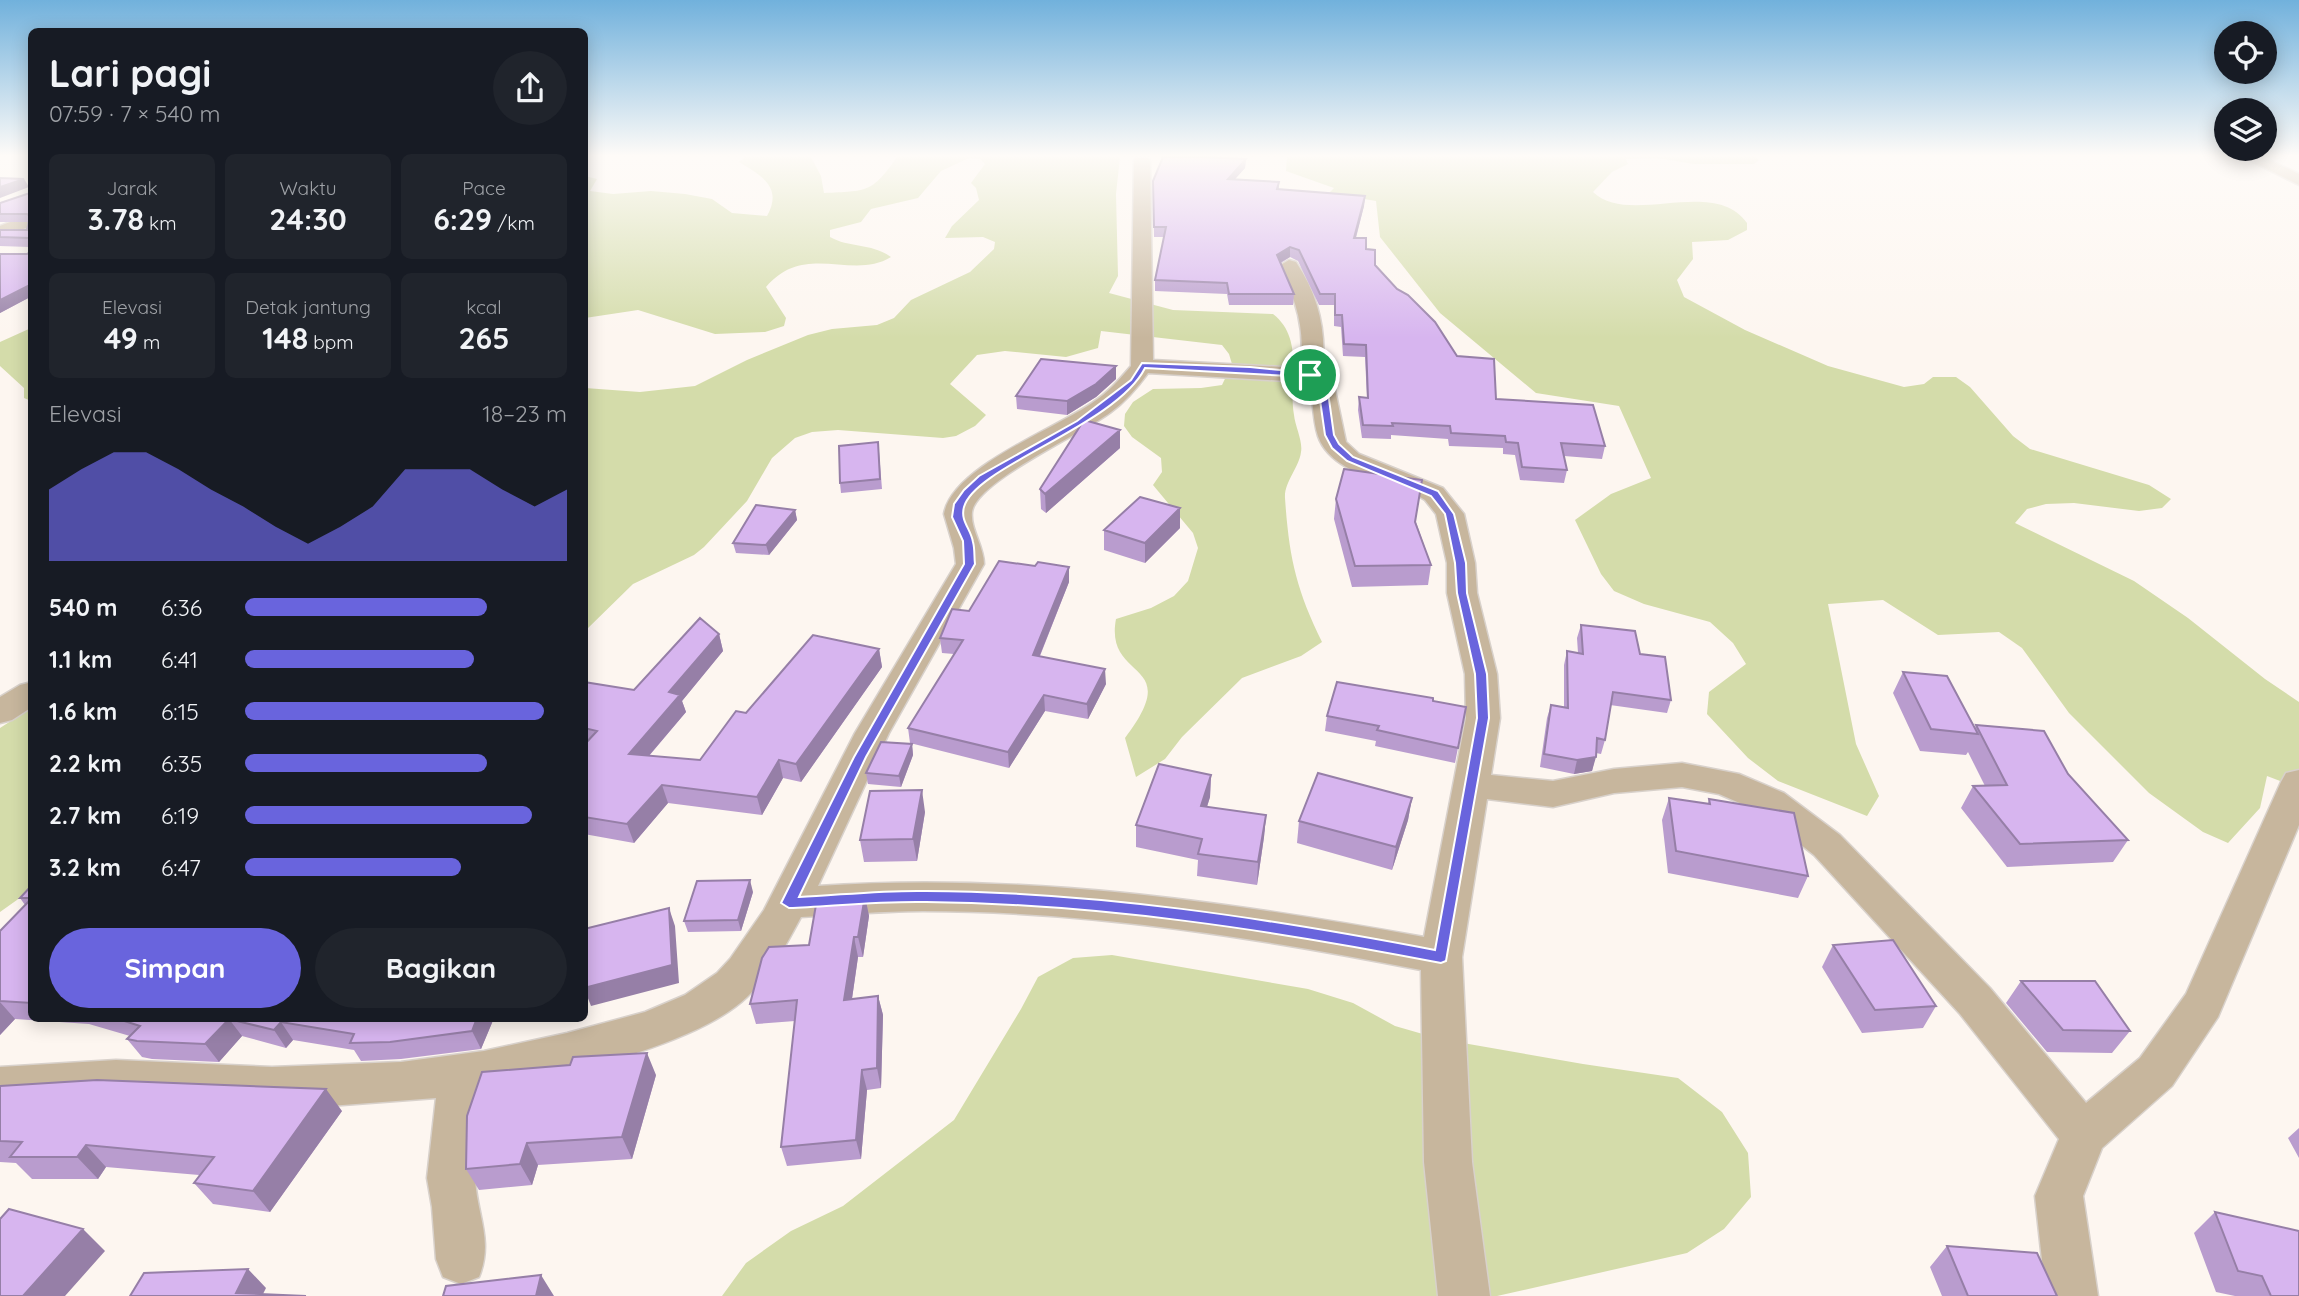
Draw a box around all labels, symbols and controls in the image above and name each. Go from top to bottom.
map controls [2214,21,2277,161]
button: locate [2214,21,2277,84]
text: Lari pagi [49,49,211,97]
button: share [493,51,567,125]
button: layers [2214,98,2277,161]
text: 07:59 · 7 × 540 m [49,99,221,128]
text: Jarak [106,176,158,200]
text: Waktu [279,176,337,200]
text: Pace [462,176,506,200]
text: 3.78 [87,200,144,238]
text: 24:30 [269,200,347,238]
text: 6:29 [433,200,492,238]
text: km [144,211,177,235]
text: /km [492,211,535,235]
text: Elevasi [102,295,162,319]
text: Detak jantung [245,295,371,319]
text: kcal [466,295,502,319]
text: 49 [104,319,138,357]
text: 148 [262,319,308,357]
text: 265 [459,319,509,357]
text: m [138,330,160,354]
text: bpm [308,330,354,354]
pin [1280,345,1340,405]
icon: arrive [1291,356,1329,394]
text: Elevasi [49,399,122,428]
text: 18–23 m [482,399,567,428]
text: 540 m [49,593,118,622]
text: 6:36 [161,593,202,622]
text: 1.1 km [49,645,112,674]
text: 6:41 [161,645,198,674]
text: 1.6 km [49,697,117,726]
text: 6:15 [161,697,199,726]
text: 2.2 km [49,749,122,778]
text: 6:35 [161,749,202,778]
text: 2.7 km [49,801,121,830]
text: 6:19 [161,801,199,830]
text: 3.2 km [49,853,121,882]
text: 6:47 [161,853,201,882]
button: Simpan [49,928,301,1008]
button: Bagikan [315,928,567,1008]

